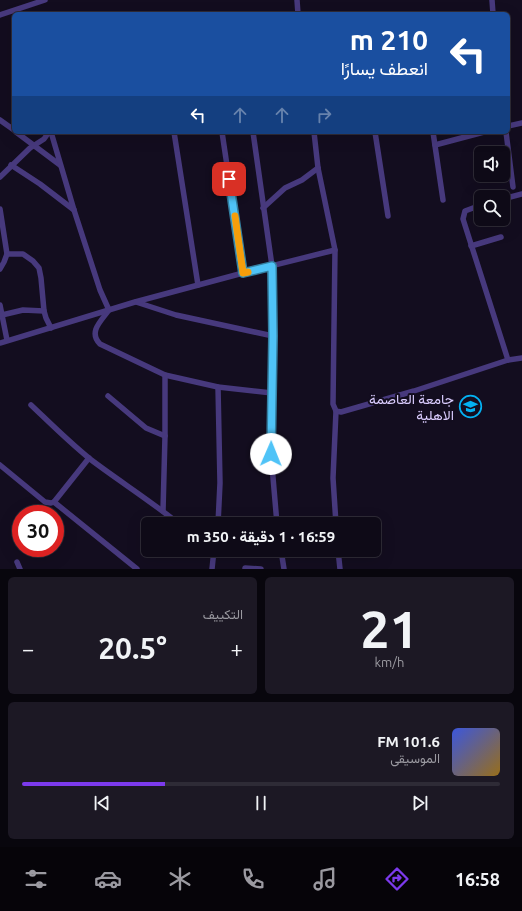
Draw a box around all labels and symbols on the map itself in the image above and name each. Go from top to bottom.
pin [212,162,246,196]
place label: جامعة العاصمة الاهلية [369,391,454,423]
school or university icon: جامعة العاصمة الاهلية [457,394,483,420]
position arrow [250,433,292,475]
speed limit sign: 30 [12,505,64,557]

